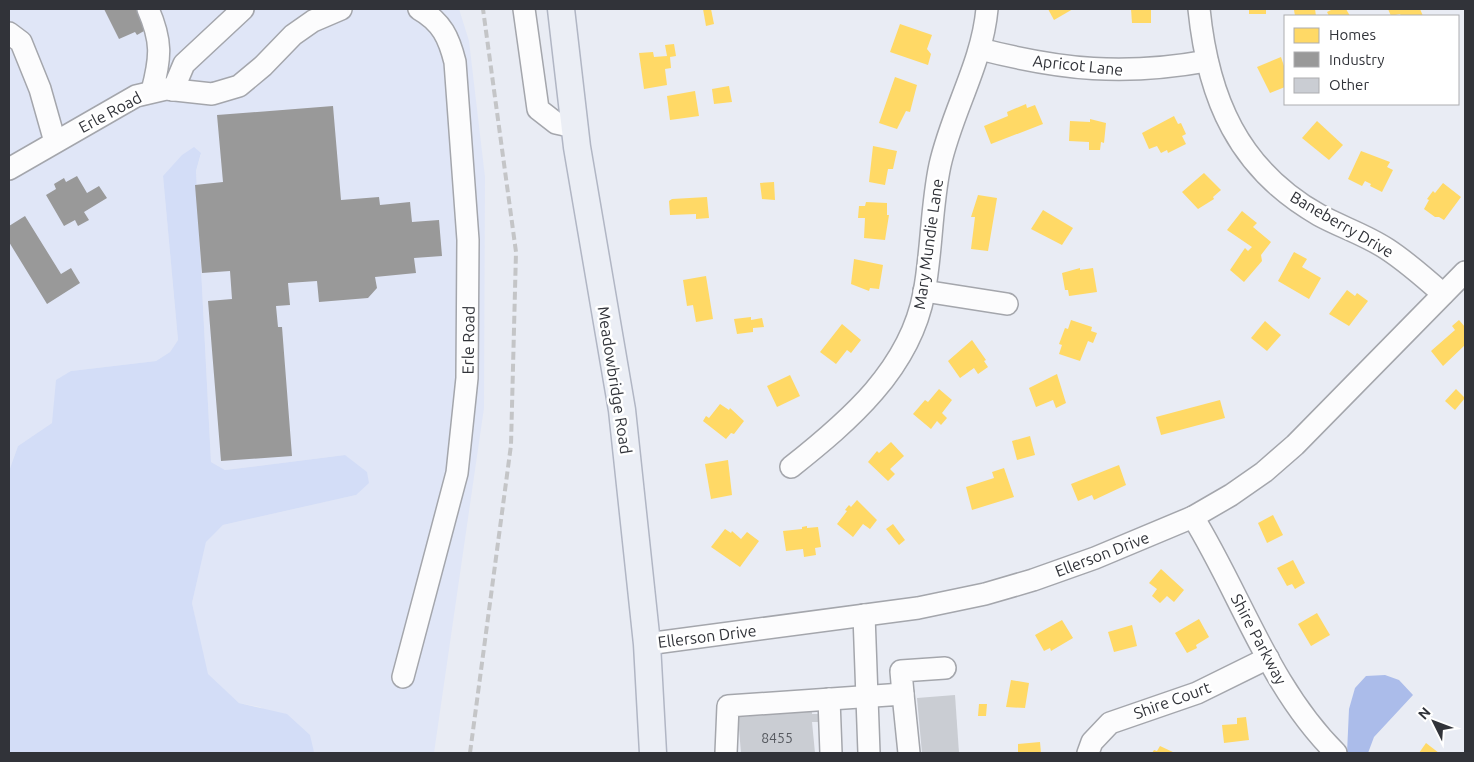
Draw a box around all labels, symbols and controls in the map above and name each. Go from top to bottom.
legend [1284,15,1459,105]
text: Homes [1329,26,1376,43]
street label: Apricot Lane [1032,51,1124,79]
text: Industry [1329,51,1384,68]
text: Other [1329,76,1369,93]
street label: Erle Road [75,88,145,136]
street label: Mary Mundie Lane [910,177,946,311]
street label: Baneberry Drive [1287,187,1397,261]
street label: Meadowbridge Road [594,305,636,455]
street label: Erle Road [458,306,478,374]
street label: Ellerson Drive [1052,528,1152,580]
street label: Shire Parkway [1228,591,1291,688]
street label: Ellerson Drive [657,621,757,651]
street label: Shire Court [1131,678,1214,722]
north arrow [1409,697,1459,747]
text: N [1415,704,1434,723]
house number: 8455 [761,730,793,746]

